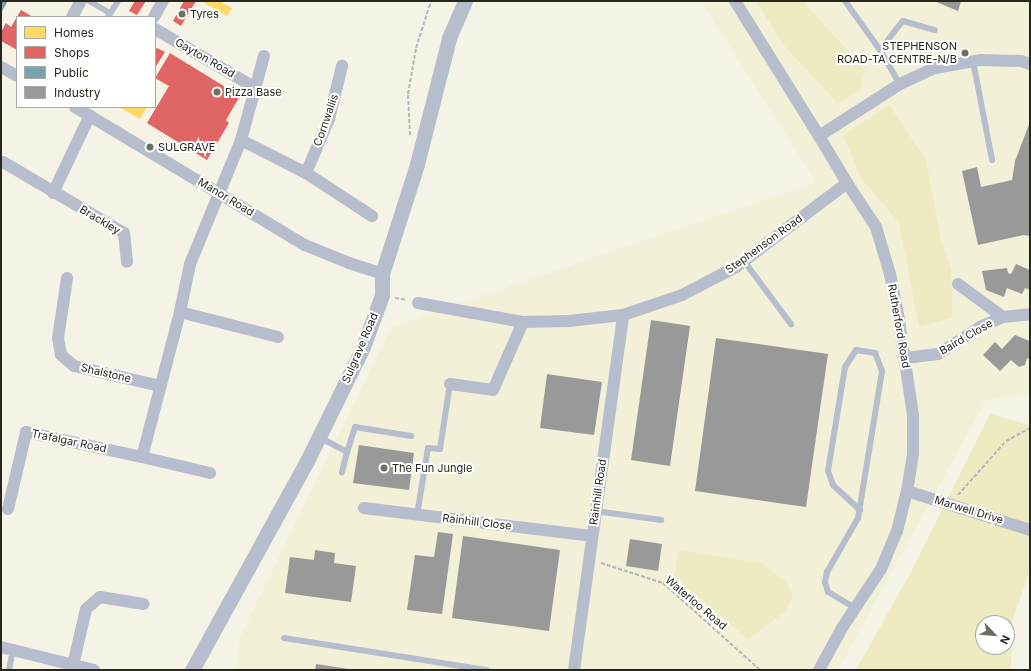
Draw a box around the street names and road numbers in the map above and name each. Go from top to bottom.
street label: Gayton Road [173,36,237,80]
street label: Cornwallis [311,92,341,148]
street label: Manor Road [196,175,256,219]
street label: Brackley [77,203,123,237]
street label: Stephenson Road [723,212,805,276]
street label: Rutherford Road [885,283,913,369]
street label: Sulgrave Road [339,311,381,385]
street label: Baird Close [937,316,995,358]
street label: Shalstone [80,361,132,385]
street label: Trafalgar Road [30,427,108,455]
street label: Rainhill Road [587,458,609,526]
street label: Marwell Drive [933,493,1005,527]
street label: Rainhill Close [442,511,512,533]
street label: Waterloo Road [663,573,729,633]

